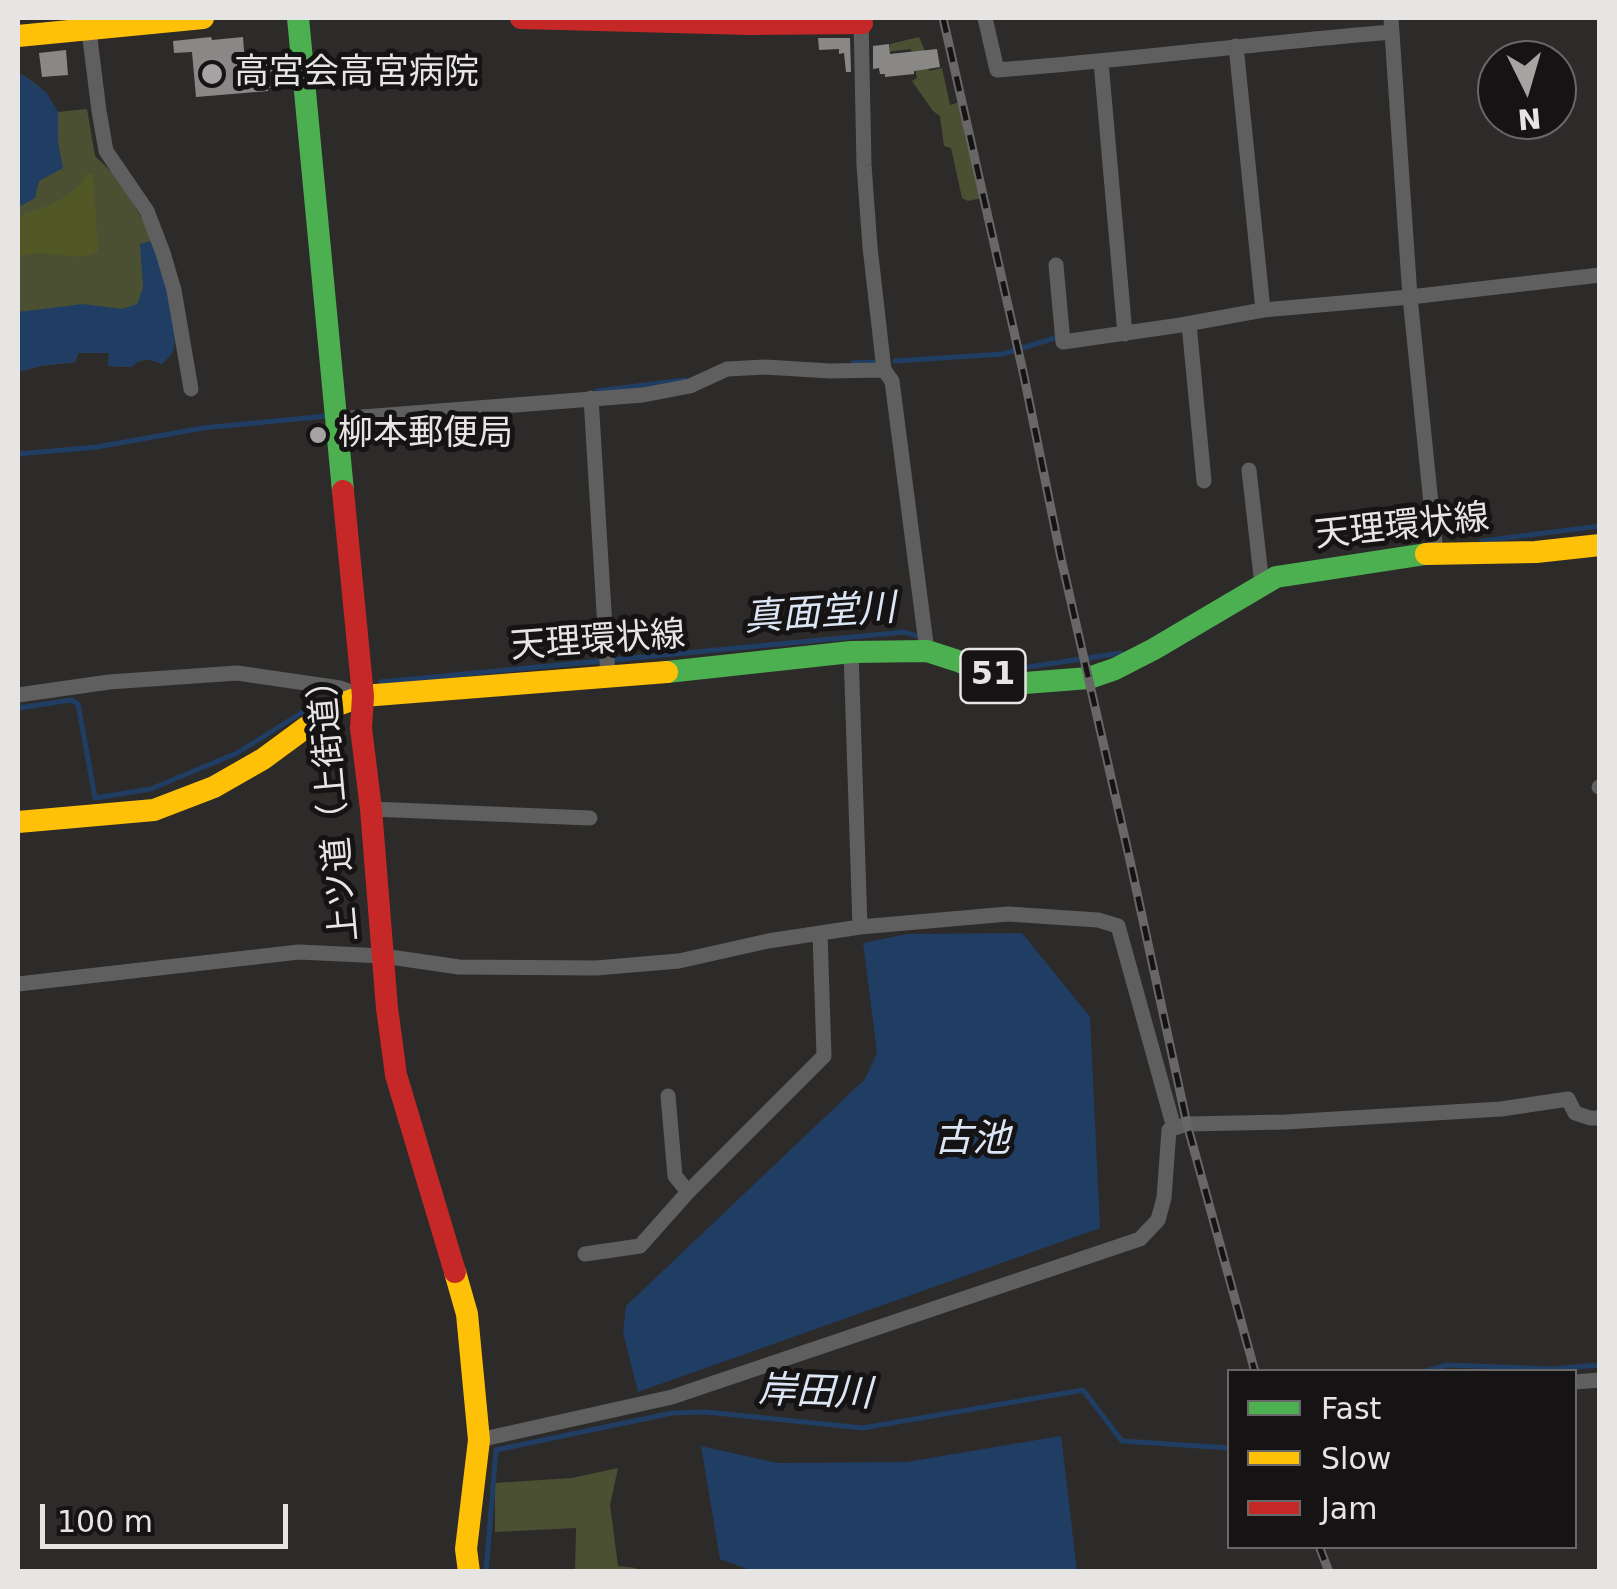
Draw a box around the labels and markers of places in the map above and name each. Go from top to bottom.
place label: 高宮会高宮病院 [234,53,479,95]
marker: 高宮会高宮病院 [199,61,225,87]
place label: 柳本郵便局 [338,414,513,456]
marker: 柳本郵便局 [307,424,329,446]

